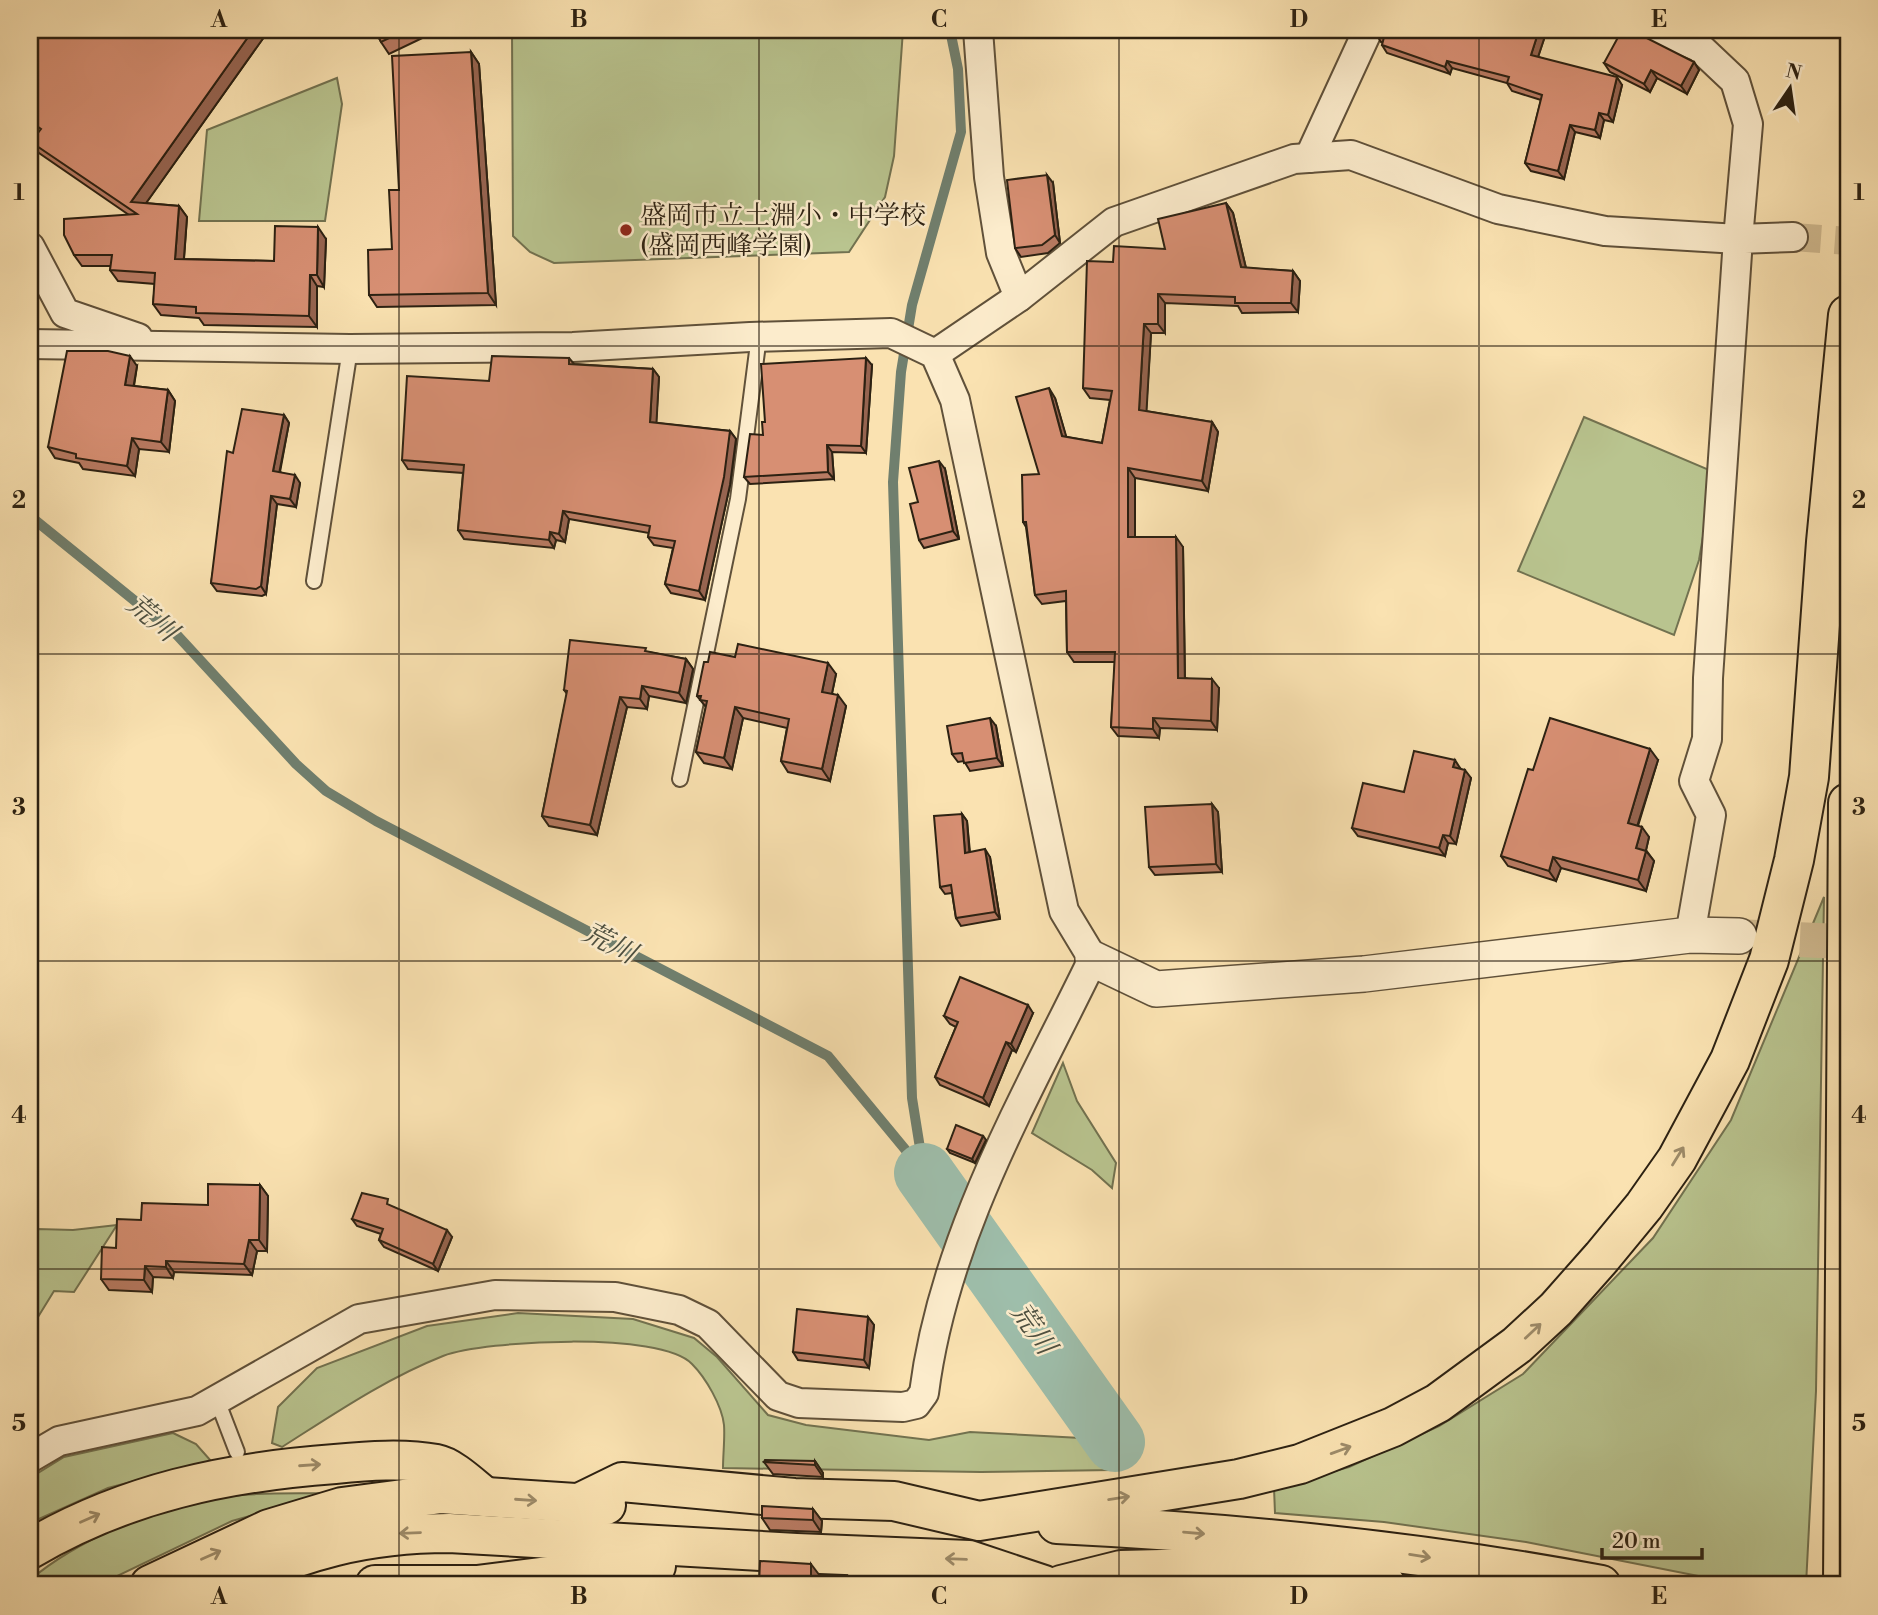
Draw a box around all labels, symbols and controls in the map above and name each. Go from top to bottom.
text: A [210,6,228,34]
text: B [570,6,588,34]
text: C [931,6,947,34]
text: D [1290,6,1308,34]
text: E [1651,6,1667,34]
north arrow [1756,52,1826,122]
text: N [1784,59,1804,86]
text: 1 [13,179,25,207]
text: 1 [1853,179,1865,207]
place label: 盛岡市立土淵小・中学校 (盛岡西峰学園) [640,200,926,262]
marker: 盛岡市立土淵小・中学校 (盛岡西峰学園) [618,222,634,238]
text: 2 [12,487,26,515]
text: 2 [1852,487,1866,515]
water label: 荒川 [119,587,187,651]
text: 3 [12,794,26,822]
text: 3 [1852,794,1866,822]
water label: 荒川 [576,915,645,973]
text: 4 [11,1102,27,1130]
text: 4 [1851,1102,1867,1130]
one-way arrow [1670,1147,1685,1166]
water label: 荒川 [1002,1296,1065,1364]
one-way arrow [1524,1322,1541,1339]
text: 5 [12,1410,26,1438]
text: 5 [1852,1410,1866,1438]
one-way arrow [1330,1443,1352,1455]
one-way arrow [299,1459,322,1472]
one-way arrow [1107,1491,1130,1504]
one-way arrow [515,1493,538,1506]
one-way arrow [79,1511,101,1524]
scale bar [1602,1517,1701,1561]
one-way arrow [399,1527,422,1540]
one-way arrow [1182,1527,1205,1540]
text: 20 m [1612,1529,1661,1555]
one-way arrow [200,1548,221,1561]
one-way arrow [1409,1550,1431,1563]
one-way arrow [944,1553,967,1566]
text: A [210,1583,228,1611]
text: B [570,1583,588,1611]
text: C [931,1583,947,1611]
text: D [1290,1583,1308,1611]
text: E [1651,1583,1667,1611]

